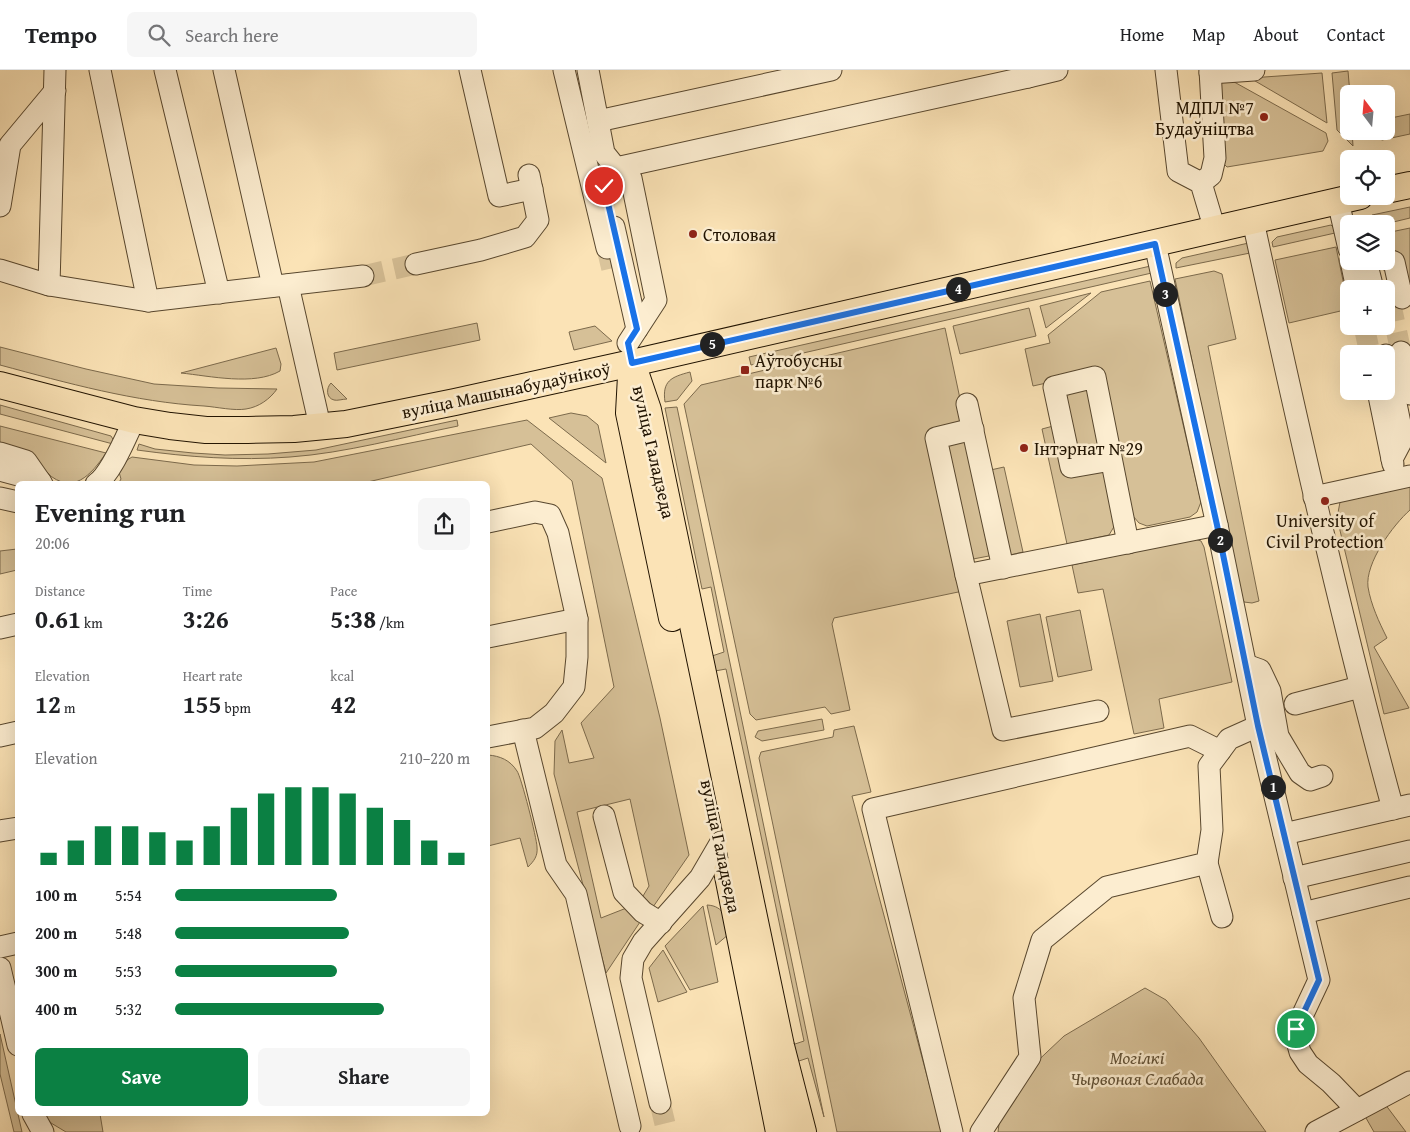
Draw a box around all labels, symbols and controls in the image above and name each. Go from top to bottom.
search box [127,12,477,57]
text: Tempo [25,17,97,52]
icon: search [145,21,173,49]
text: Search here [185,21,279,49]
text: Home [1120,21,1164,48]
text: Map [1192,21,1225,48]
text: About [1253,21,1299,48]
text: Contact [1327,21,1385,48]
north arrow [1340,85,1395,140]
map controls [1340,85,1395,400]
place label: МДПЛ №7 Будаўніцтва [1155,94,1254,142]
marker: МДПЛ №7 Будаўніцтва [1258,111,1270,123]
button: locate [1340,150,1395,205]
pin [583,165,625,207]
icon: check [590,172,618,200]
button: layers [1340,215,1395,270]
place label: Столовая [703,221,776,248]
marker: Столовая [687,228,699,240]
pin: 4 [946,276,970,302]
text: 4 [955,279,962,299]
button: + [1340,280,1395,335]
pin: 3 [1152,282,1178,306]
text: 3 [1162,284,1169,304]
pin: 5 [700,332,724,356]
text: 5 [709,334,716,354]
button: − [1340,345,1395,400]
place label: Аўтобусны парк №6 [755,347,843,395]
street label: вуліца Машынабудаўнікоў [399,355,613,425]
marker: Аўтобусны парк №6 [739,364,751,376]
street label: вуліца Галадзеда [626,383,683,522]
place label: Інтэрнат №29 [1034,435,1143,462]
marker: Інтэрнат №29 [1018,442,1030,454]
text: Evening run [35,491,186,532]
marker: University of Civil Protection [1319,495,1331,507]
button: share [418,498,470,550]
place label: University of Civil Protection [1266,507,1384,555]
pin: 2 [1208,528,1232,552]
text: 2 [1217,530,1224,550]
text: 20:06 [35,531,70,555]
text: Distance [35,581,85,601]
text: Time [183,581,212,601]
text: Pace [330,581,357,601]
text: 0.61 [35,601,81,637]
text: 3:26 [183,601,229,637]
text: 5:38 [330,601,376,637]
text: km [81,613,103,633]
text: /km [376,613,405,633]
text: Elevation [35,666,90,686]
text: Heart rate [183,666,243,686]
text: kcal [330,666,354,686]
text: 12 [35,686,61,722]
text: 155 [183,686,222,722]
text: 42 [330,686,356,722]
text: m [61,698,75,718]
text: bpm [222,698,251,718]
text: Elevation [35,746,98,770]
text: 210–220 m [400,746,470,770]
pin: 1 [1260,774,1286,800]
street label: вуліца Галадзеда [694,777,748,916]
text: 1 [1270,777,1277,797]
text: 100 m [35,883,77,907]
text: 5:54 [115,883,142,907]
text: 200 m [35,921,77,945]
text: 5:48 [115,921,142,945]
text: 300 m [35,959,77,983]
text: 5:53 [115,959,142,983]
text: 400 m [35,997,77,1021]
text: 5:32 [115,997,142,1021]
pin [1275,1008,1317,1050]
icon: arrive [1282,1015,1310,1043]
park label: Могілкі Чырвоная Слабада [1070,1044,1205,1092]
button: Save [35,1048,248,1106]
button: Share [258,1048,470,1106]

